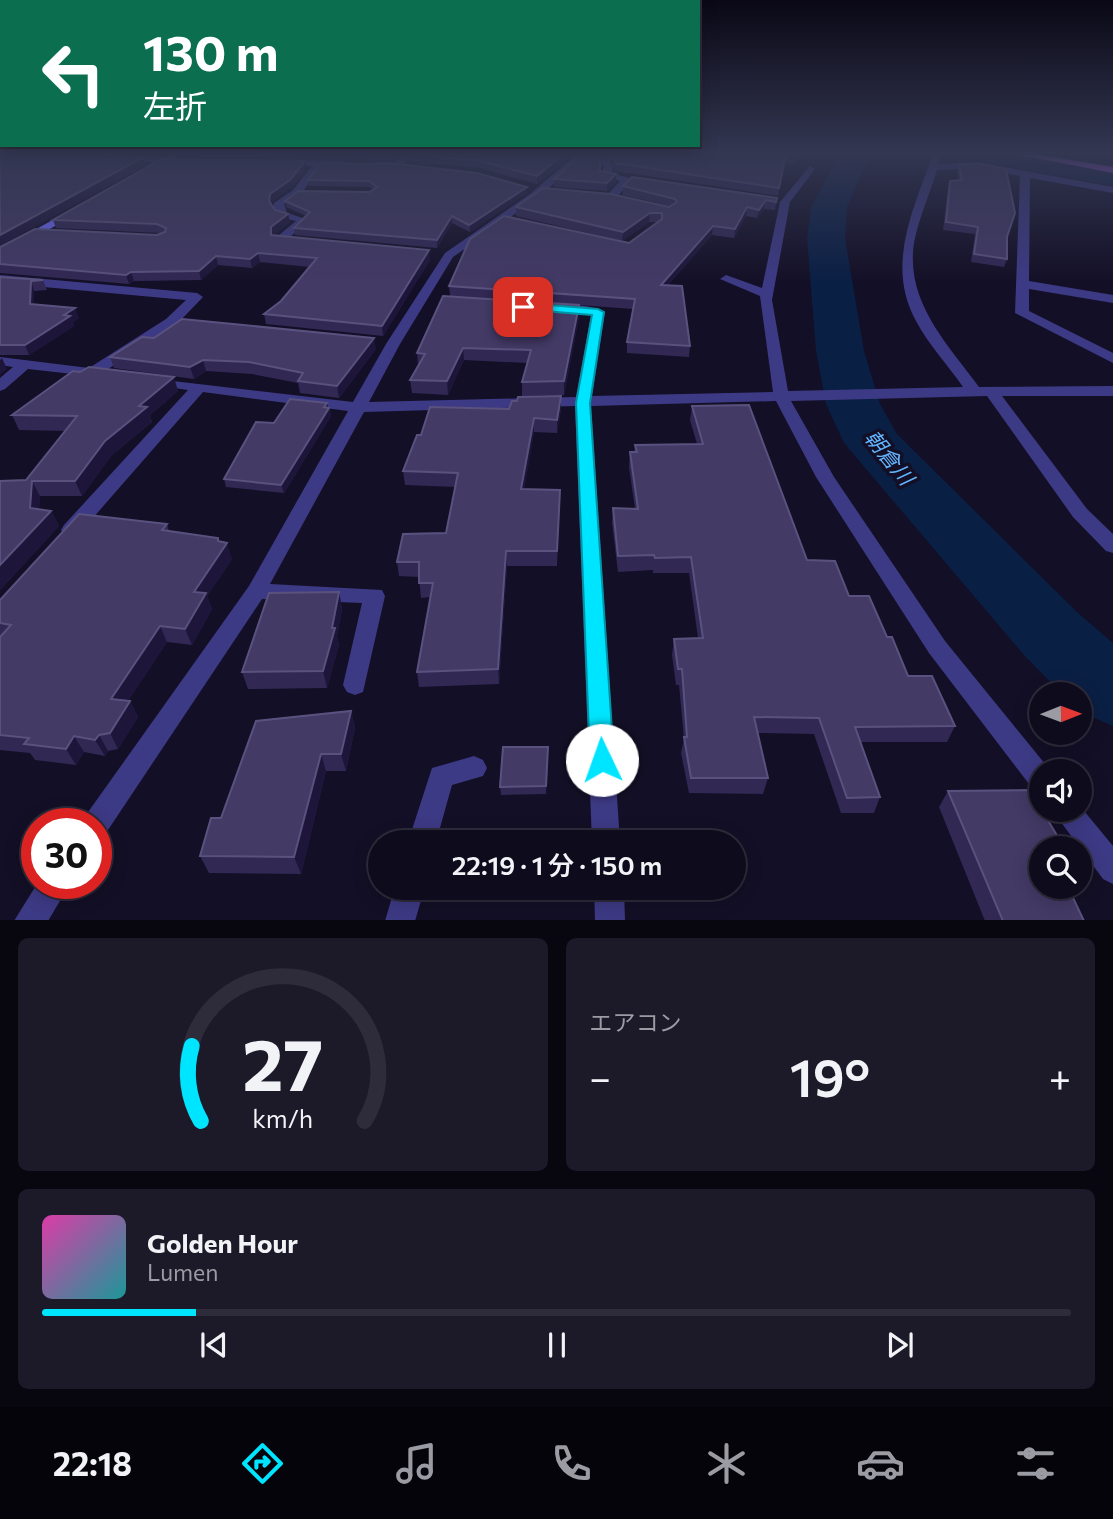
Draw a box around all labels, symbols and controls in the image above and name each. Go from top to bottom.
text: 130 m [143,21,278,81]
icon: left [28,28,119,119]
text: 左折 [143,85,207,125]
pin [493,277,553,337]
icon: arrive [504,288,542,326]
water label: 朝倉川 [860,425,921,491]
north arrow [1029,682,1092,746]
map controls [1029,682,1092,899]
position arrow [565,723,639,797]
button: sound [1029,759,1092,822]
speed limit sign: 30 [21,808,112,899]
button: search [1029,836,1092,899]
text: 22:19 · 1 分 · 150 m [452,849,662,880]
text: エアコン [590,1008,682,1036]
text: 27 [242,1017,323,1106]
text: 19° [790,1044,870,1108]
text: − [590,1053,611,1100]
text: + [1049,1053,1071,1100]
text: km/h [252,1102,313,1132]
text: Golden Hour [147,1227,298,1258]
text: Lumen [147,1258,218,1286]
icon: previous [195,1326,233,1364]
icon: pause [538,1326,576,1364]
icon: next [881,1326,919,1364]
icon: directions [238,1439,287,1488]
icon: music [392,1439,441,1488]
icon: phone [547,1439,596,1488]
icon: climate [702,1439,751,1488]
icon: car [856,1439,905,1488]
icon: filters [1011,1439,1060,1488]
text: 22:18 [53,1443,132,1483]

